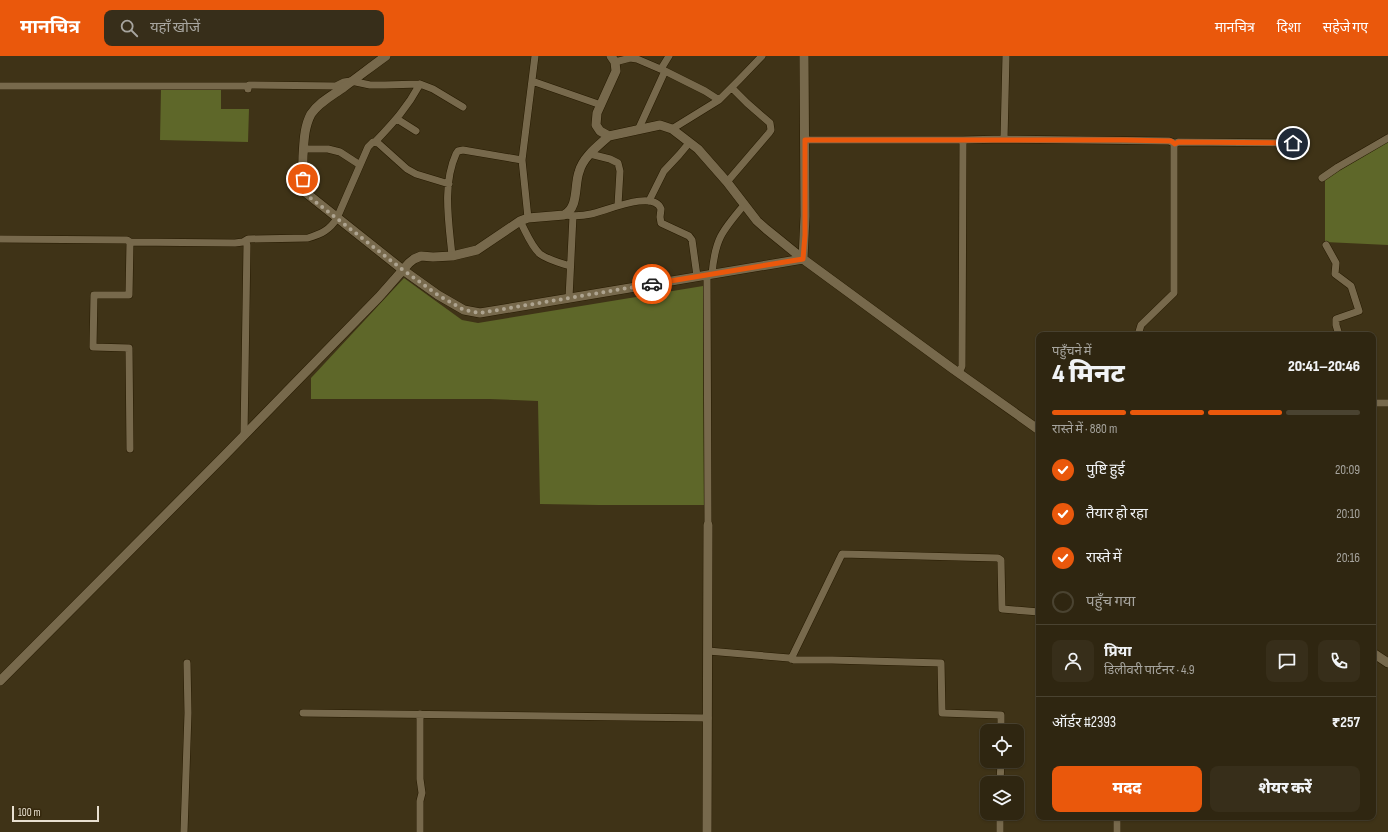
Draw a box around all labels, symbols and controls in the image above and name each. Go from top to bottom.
search box [104,10,384,46]
text: मानचित्र [20,16,80,39]
icon: search [118,17,140,39]
text: यहाँ खोजें [150,18,200,37]
text: मानचित्र [1215,19,1255,36]
text: दिशा [1277,19,1301,36]
text: सहेजे गए [1323,19,1368,36]
pin [1276,126,1310,160]
icon: home [1282,132,1304,154]
pin [286,162,320,196]
icon: bag [292,168,314,190]
courier [632,264,672,304]
icon: car [641,273,663,295]
text: पहुँचने में [1052,343,1092,359]
text: 20:41–20:46 [1288,357,1360,376]
text: 4 मिनट [1052,359,1125,390]
text: रास्ते में · 880 m [1052,421,1117,437]
icon: check [1052,459,1074,481]
text: पुष्टि हुई [1086,460,1125,479]
text: 20:09 [1335,462,1360,478]
icon: check [1052,503,1074,525]
text: तैयार हो रहा [1086,504,1148,523]
text: 20:10 [1336,506,1360,522]
icon: check [1052,547,1074,569]
text: रास्ते में [1086,548,1122,567]
text: 20:16 [1336,550,1360,566]
text: पहुँच गया [1086,592,1135,611]
button: person [1052,640,1094,682]
button: chat [1266,640,1308,682]
button: phone [1318,640,1360,682]
text: प्रिया [1104,642,1132,661]
text: डिलीवरी पार्टनर · 4.9 [1104,662,1194,678]
text: ऑर्डर #2393 [1052,713,1116,732]
text: ₹257 [1332,713,1360,732]
map controls [980,724,1024,820]
button: locate [980,724,1024,768]
button: मदद [1052,766,1202,812]
button: शेयर करें [1210,766,1360,812]
button: layers [980,776,1024,820]
scale bar [12,804,99,823]
text: 100 m [18,806,40,819]

